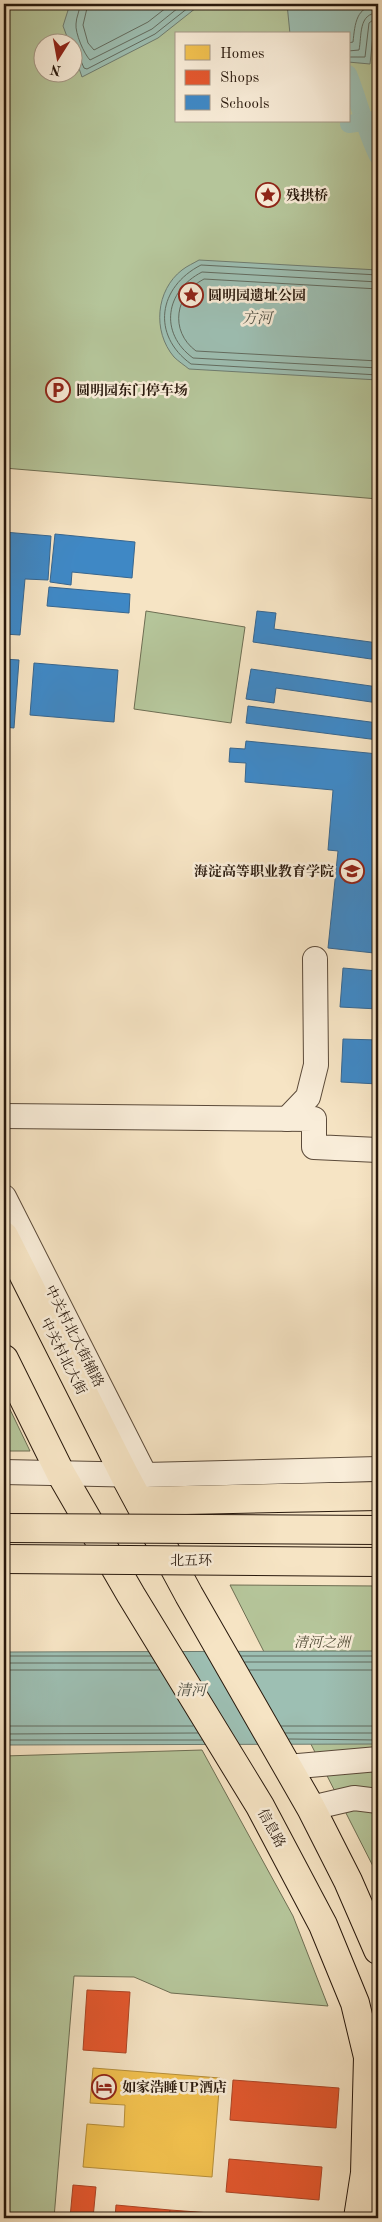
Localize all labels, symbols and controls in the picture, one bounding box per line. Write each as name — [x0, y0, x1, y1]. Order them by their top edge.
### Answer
north arrow — [32, 32, 82, 82]
legend — [175, 32, 350, 122]
text: Homes — [220, 47, 265, 62]
text: N — [49, 62, 62, 78]
text: Shops — [220, 71, 259, 86]
text: Schools — [220, 97, 269, 112]
place icon: 残拱桥 — [255, 182, 281, 208]
place label: 残拱桥 — [286, 188, 328, 203]
place icon: 圆明园遗址公园 — [178, 282, 204, 308]
place label: 圆明园遗址公园 — [208, 288, 306, 303]
water label: 方河 — [242, 310, 275, 327]
parking icon: 圆明园东门停车场 — [45, 377, 71, 403]
place label: 圆明园东门停车场 — [76, 382, 188, 398]
school or university icon: 海淀高等职业教育学院 — [339, 858, 365, 884]
place label: 海淀高等职业教育学院 — [194, 863, 334, 879]
street label: 中关村北大街辅路 — [42, 1282, 108, 1390]
street label: 中关村北大街 — [37, 1315, 91, 1397]
street label: 北五环 — [170, 1553, 212, 1568]
park label: 清河之洲 — [294, 1635, 353, 1650]
water label: 清河 — [176, 1682, 209, 1699]
street label: 信息路 — [255, 1806, 288, 1850]
hotel icon: 如家浩睡UP酒店 — [91, 2074, 117, 2100]
place label: 如家浩睡UP酒店 — [122, 2079, 227, 2095]

